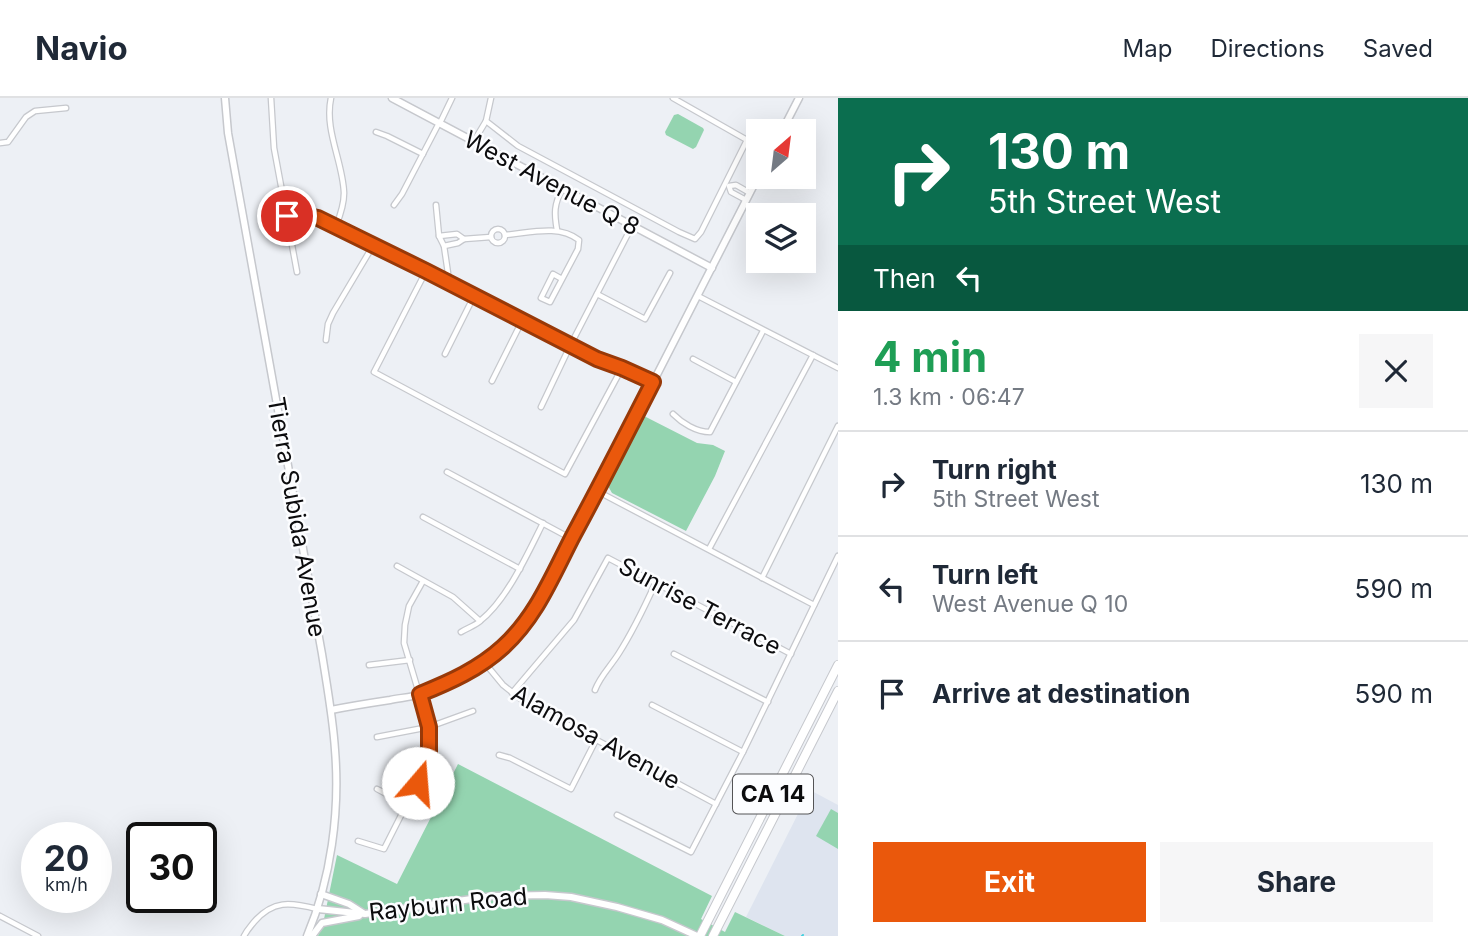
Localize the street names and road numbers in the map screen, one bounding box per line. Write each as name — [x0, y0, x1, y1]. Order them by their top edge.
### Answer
street label: West Avenue Q 8 — [459, 124, 645, 242]
street label: Tierra Subida Avenue — [262, 395, 332, 639]
street label: Sunrise Terrace — [614, 551, 786, 661]
street label: Alamosa Avenue — [507, 679, 685, 795]
road number: CA 14 — [733, 774, 813, 814]
street label: Rayburn Road — [367, 881, 529, 927]

